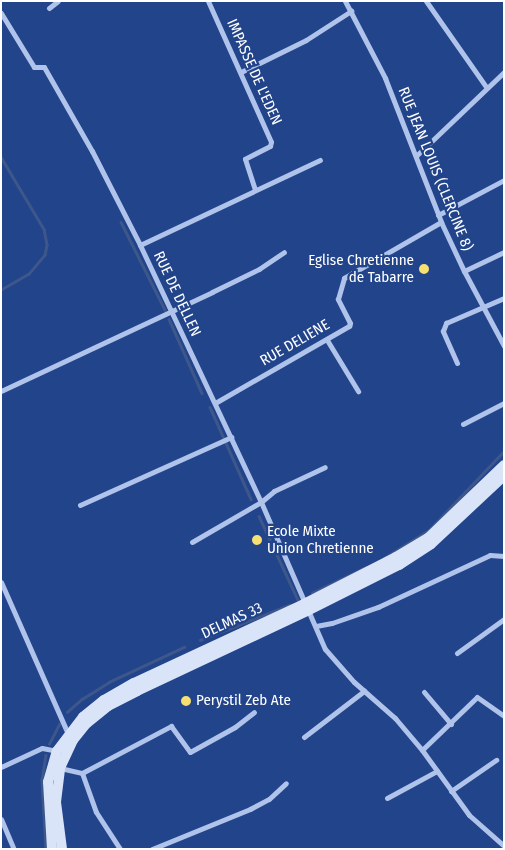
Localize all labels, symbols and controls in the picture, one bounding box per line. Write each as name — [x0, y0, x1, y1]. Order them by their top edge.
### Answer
street label: IMPASSE DE L'EDEN — [223, 16, 285, 128]
street label: RUE JEAN LOUIS (CLERCINE 8) — [394, 84, 476, 254]
street label: RUE DE DELLEN — [149, 249, 205, 339]
place label: Eglise Chretienne de Tabarre — [308, 251, 414, 286]
marker: Eglise Chretienne de Tabarre — [418, 263, 430, 275]
street label: RUE DELIENE — [257, 316, 333, 370]
place label: Ecole Mixte Union Chretienne — [267, 522, 374, 557]
marker: Ecole Mixte Union Chretienne — [251, 534, 263, 546]
street label: DELMAS 33 — [199, 599, 265, 643]
place label: Perystil Zeb Ate — [196, 692, 291, 710]
marker: Perystil Zeb Ate — [180, 695, 192, 707]

